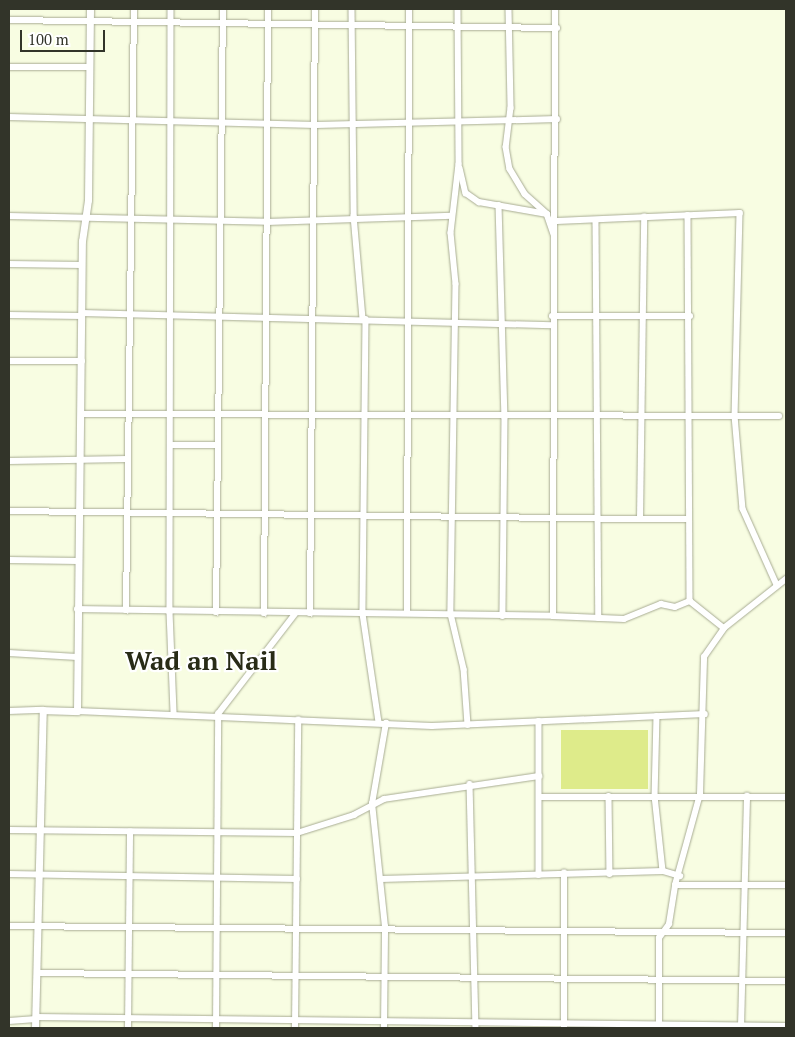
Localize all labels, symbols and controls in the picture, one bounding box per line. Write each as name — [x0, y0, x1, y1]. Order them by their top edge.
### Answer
scale bar — [22, 20, 108, 52]
text: 100 m — [28, 29, 69, 49]
district label: Wad an Nail — [125, 645, 277, 677]

